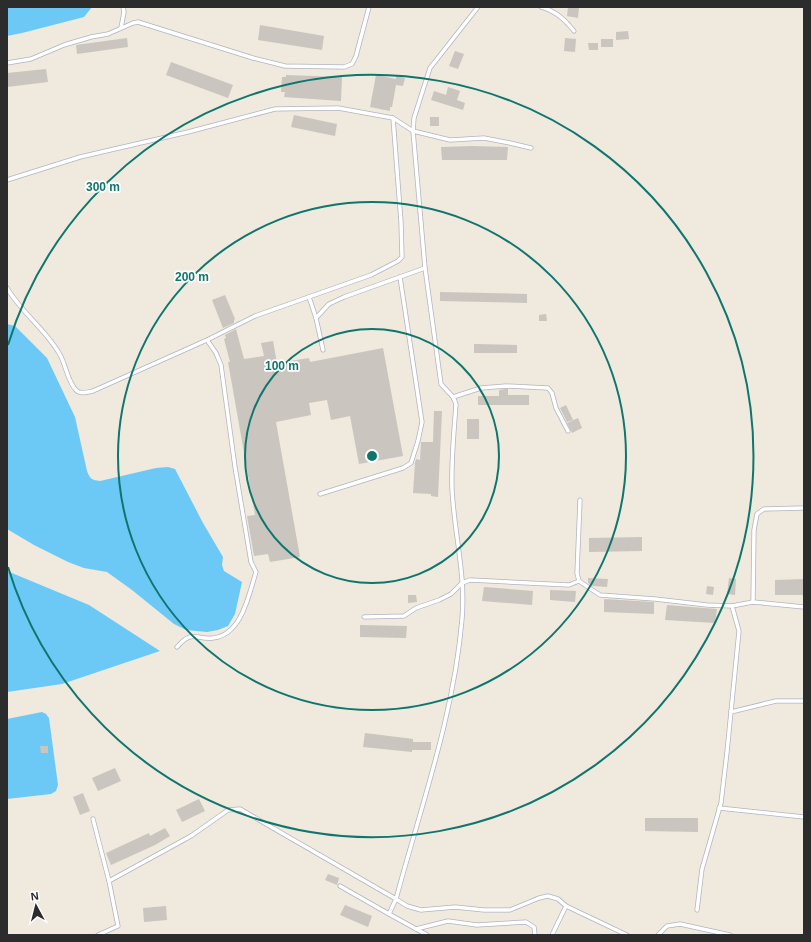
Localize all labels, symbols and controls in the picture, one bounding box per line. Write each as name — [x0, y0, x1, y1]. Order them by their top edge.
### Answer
text: 300 m — [86, 180, 120, 194]
text: 200 m — [175, 270, 209, 284]
text: 100 m — [265, 359, 299, 373]
centre of rings — [365, 449, 379, 463]
north arrow — [16, 886, 56, 926]
text: N — [30, 890, 40, 903]

